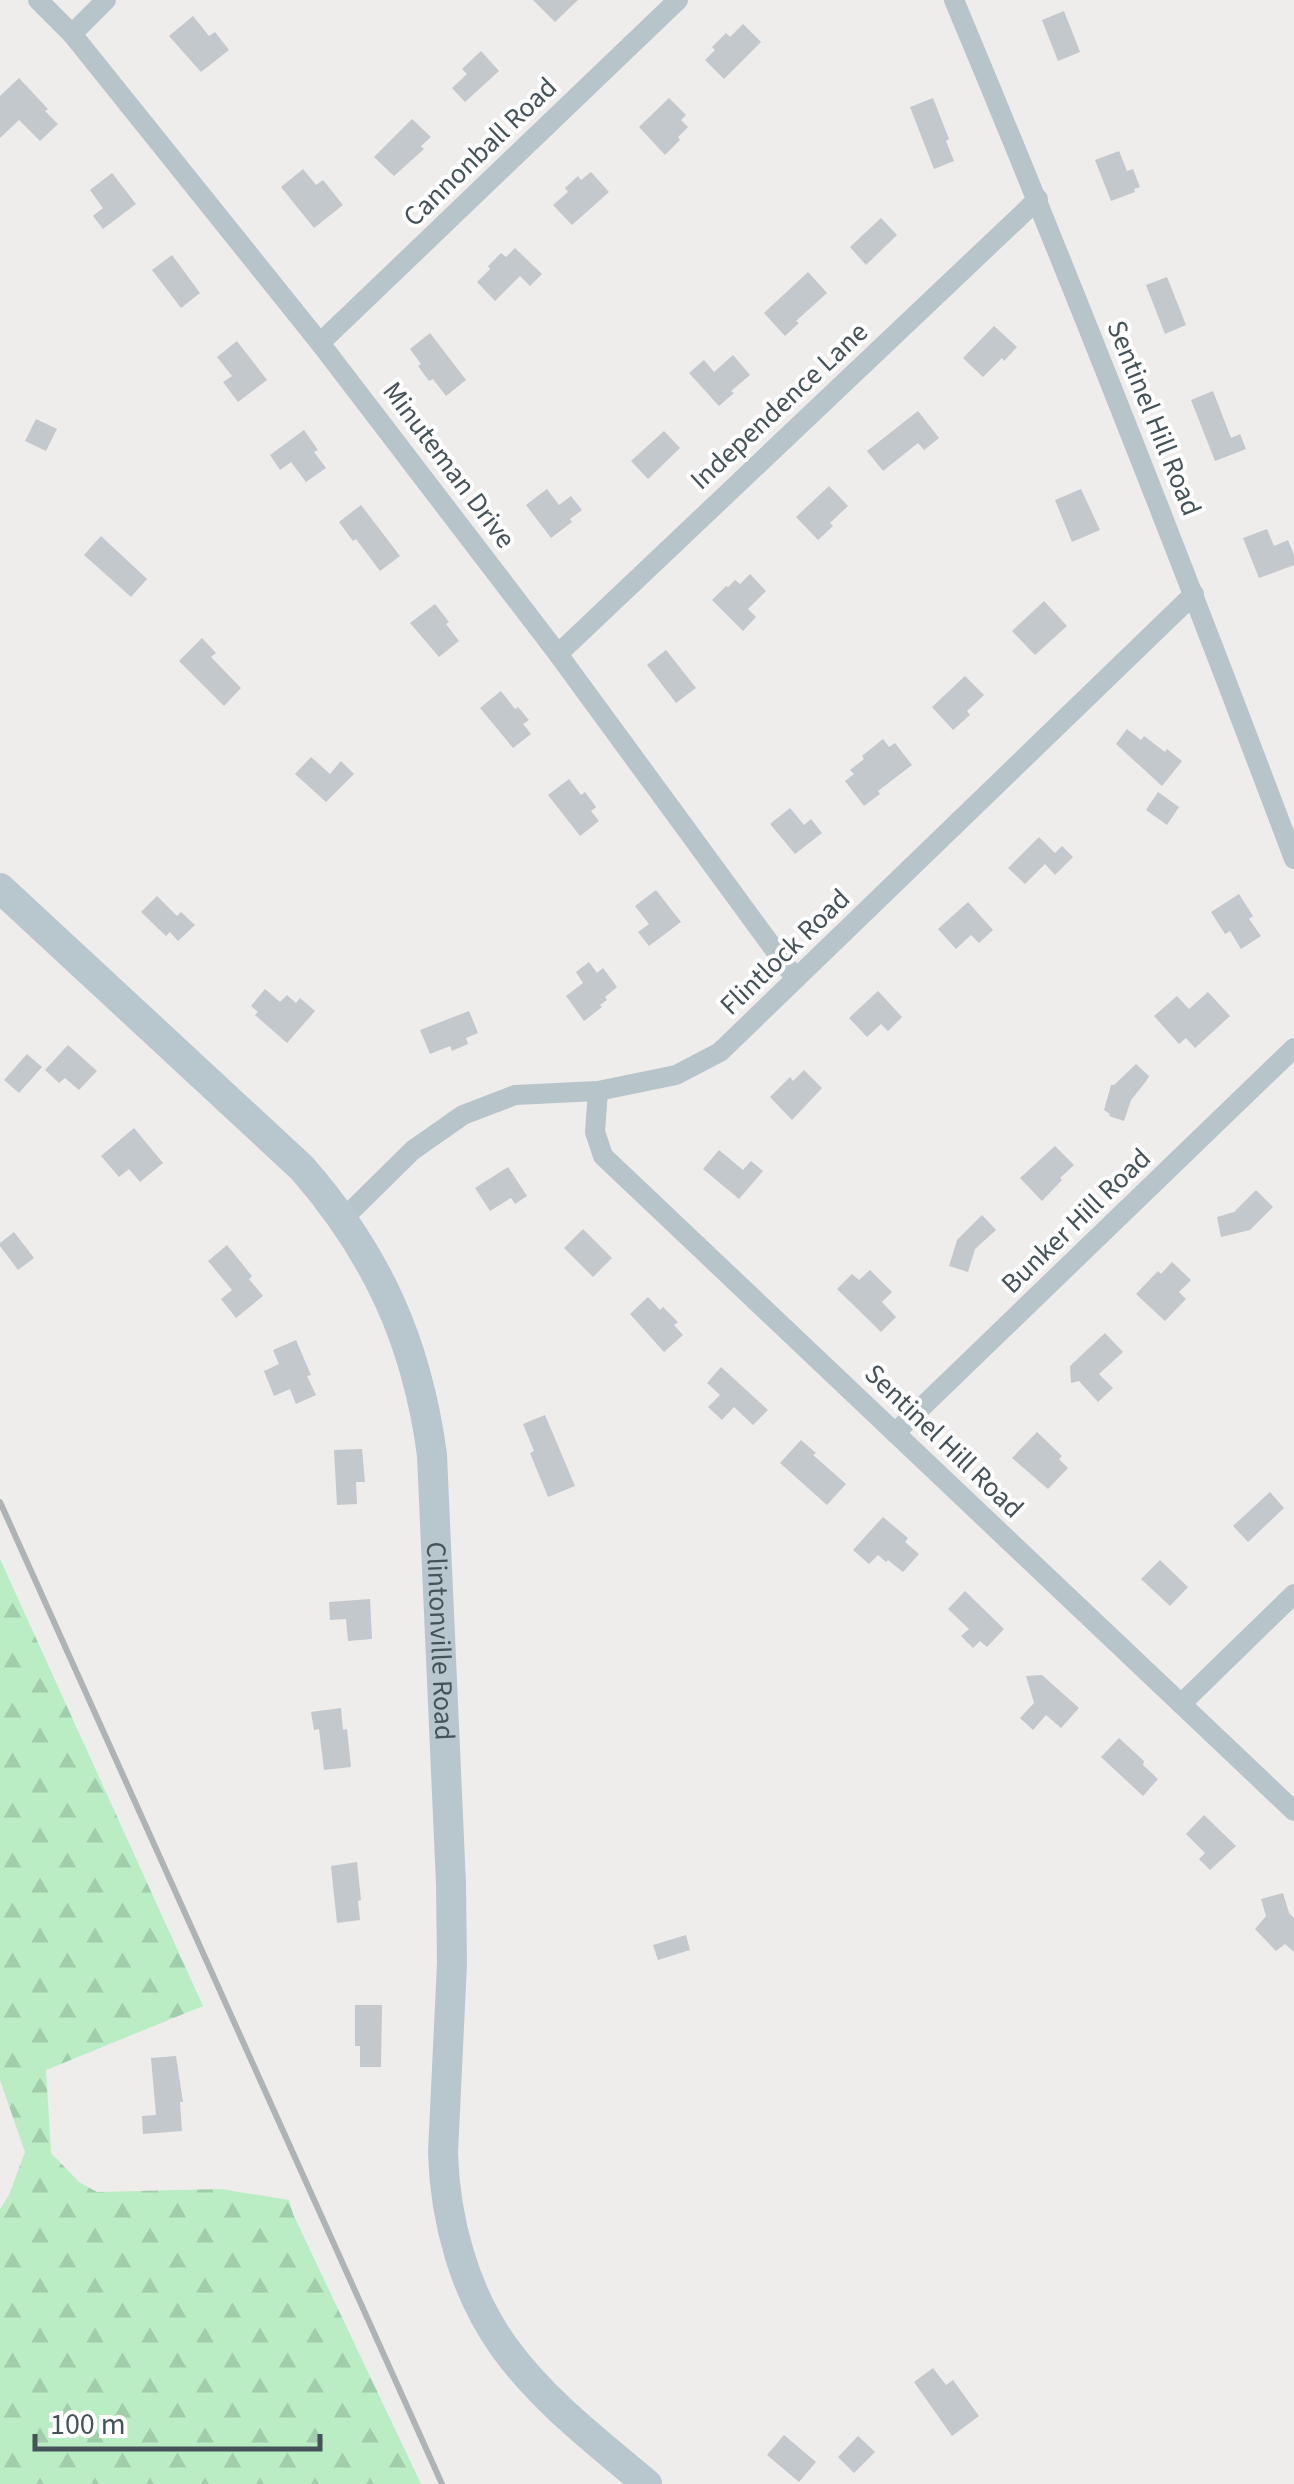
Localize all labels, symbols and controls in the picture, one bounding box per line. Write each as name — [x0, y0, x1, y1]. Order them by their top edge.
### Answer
street label: Cannonball Road — [394, 68, 566, 236]
street label: Independence Lane — [681, 313, 877, 499]
street label: Sentinel Hill Road — [1097, 314, 1211, 522]
street label: Minuteman Drive — [373, 373, 525, 557]
street label: Flintlock Road — [711, 880, 859, 1024]
street label: Bunker Hill Road — [992, 1139, 1160, 1303]
street label: Sentinel Hill Road — [855, 1355, 1033, 1527]
street label: Clintonville Road — [416, 1541, 465, 1741]
scale bar — [35, 2389, 320, 2451]
text: 100 m — [50, 2403, 126, 2446]

